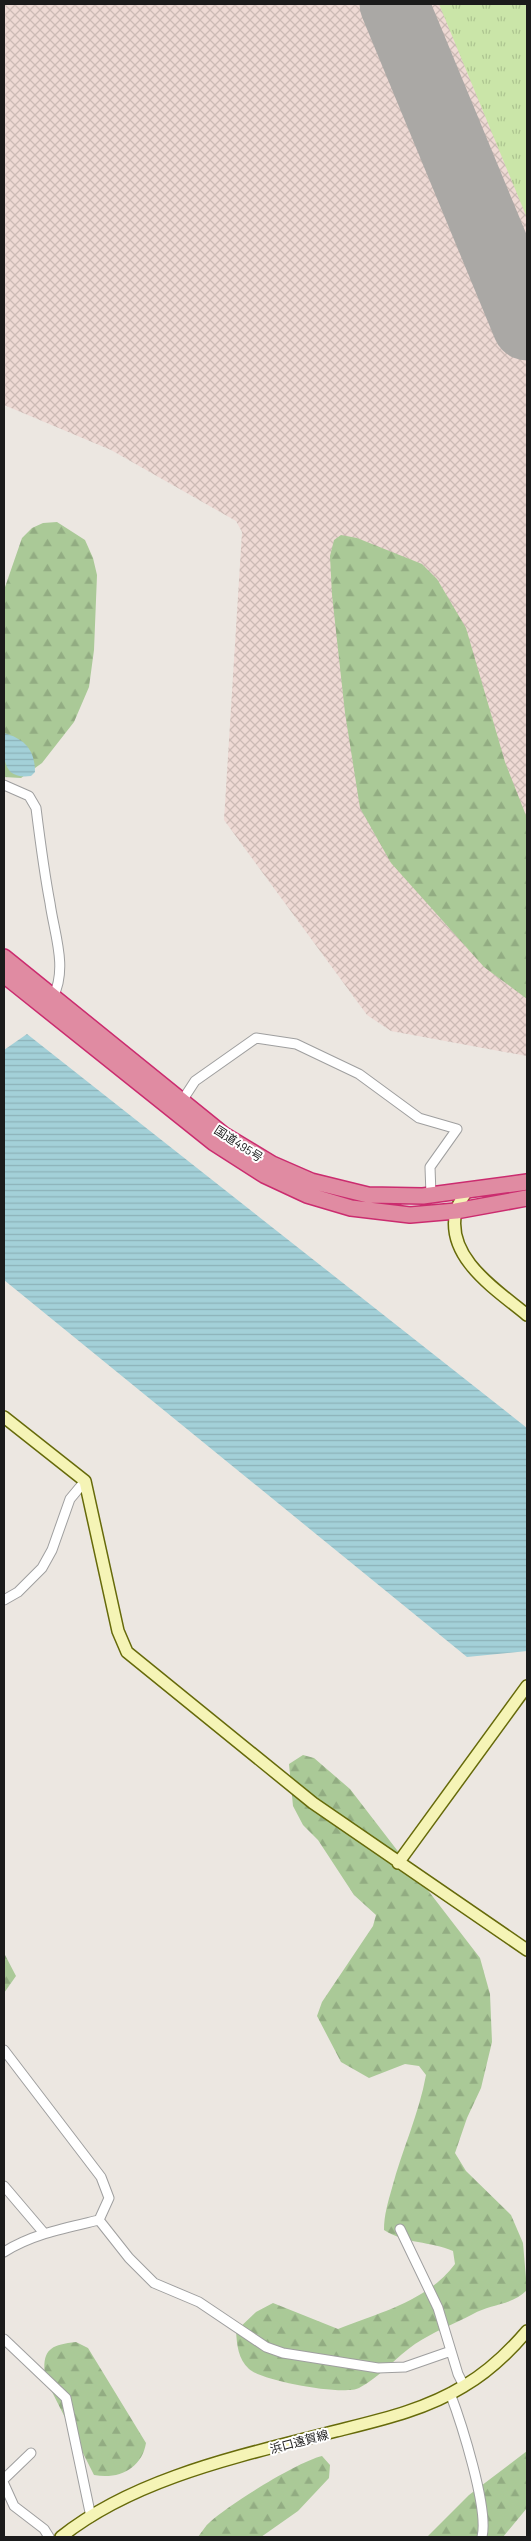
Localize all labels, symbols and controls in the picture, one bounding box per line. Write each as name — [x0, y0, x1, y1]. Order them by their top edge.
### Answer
street label: 国道495号 — [212, 1122, 266, 1164]
street label: 浜口遠賀線 — [268, 2426, 330, 2456]

